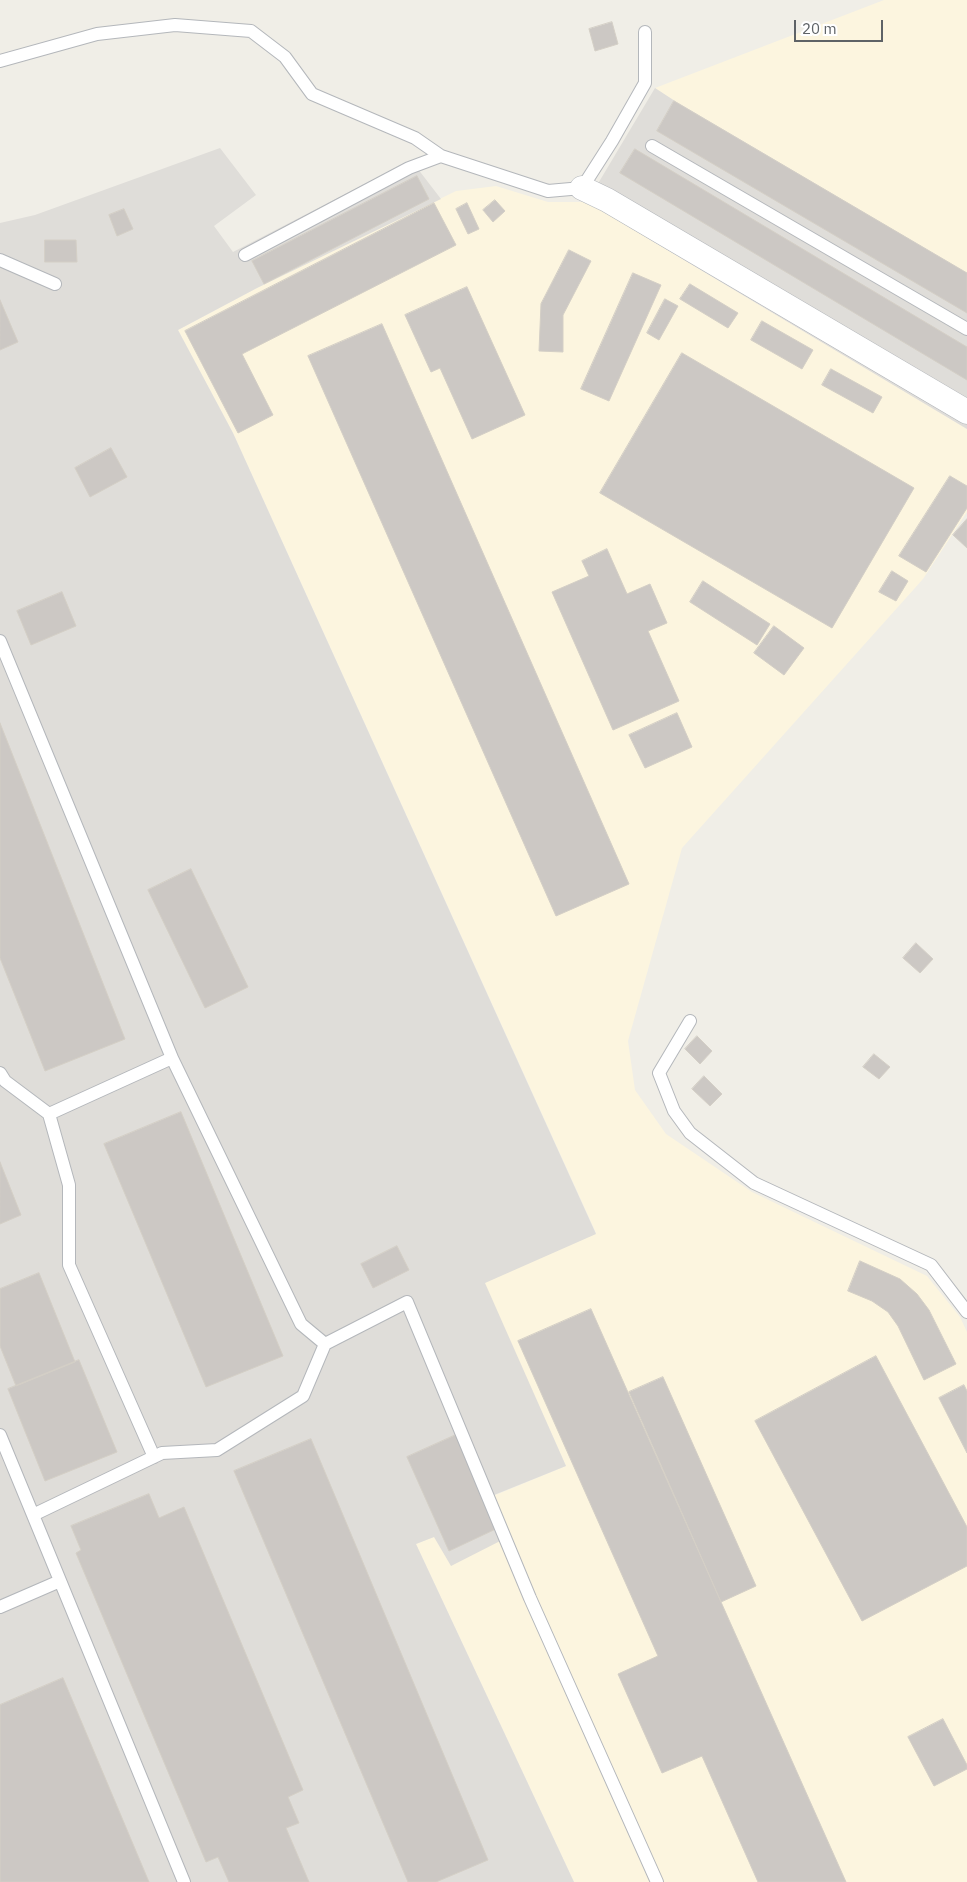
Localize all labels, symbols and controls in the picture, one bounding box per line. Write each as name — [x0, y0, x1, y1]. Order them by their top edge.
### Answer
scale bar — [797, 10, 886, 42]
text: 20 m — [802, 19, 837, 38]

